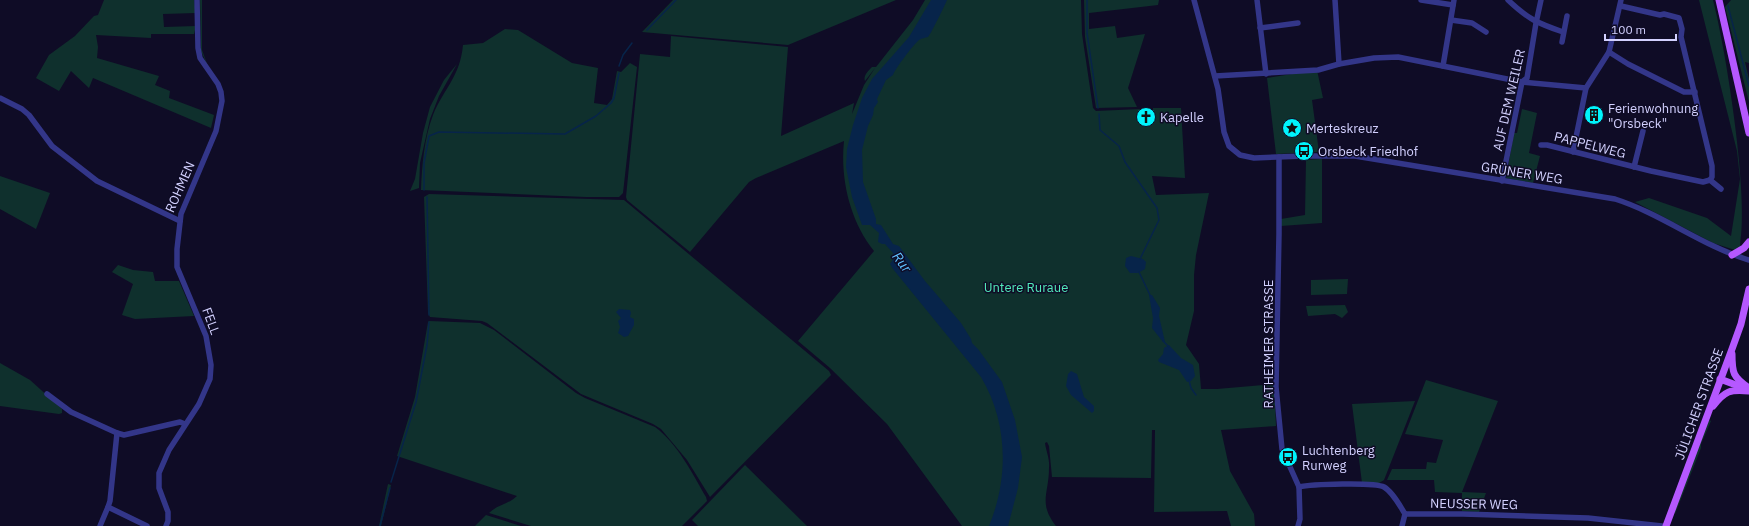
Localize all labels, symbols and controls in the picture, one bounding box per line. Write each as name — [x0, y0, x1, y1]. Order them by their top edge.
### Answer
scale bar — [1605, 16, 1676, 42]
text: 100 m — [1611, 22, 1646, 37]
street label: AUF DEM WEILER — [1489, 47, 1529, 153]
place label: Ferienwohnung "Orsbeck" — [1608, 100, 1698, 132]
building icon: Ferienwohnung "Orsbeck" — [1583, 104, 1605, 126]
church icon: Kapelle — [1135, 106, 1157, 128]
place label: Kapelle — [1160, 109, 1204, 126]
place icon: Merteskreuz — [1281, 117, 1303, 139]
place label: Merteskreuz — [1306, 120, 1379, 137]
street label: PAPPELWEG — [1552, 128, 1628, 162]
bus stop icon: Orsbeck Friedhof — [1293, 140, 1315, 162]
place label: Orsbeck Friedhof — [1318, 143, 1418, 160]
street label: GRÜNER WEG — [1480, 158, 1564, 188]
street label: ROHMEN — [161, 159, 199, 215]
water label: Rur — [888, 248, 916, 277]
park label: Untere Ruraue — [984, 279, 1068, 296]
street label: RATHEIMER STRASSE — [1260, 280, 1277, 408]
street label: FELL — [198, 305, 224, 337]
street label: JÜLICHER STRASSE — [1671, 346, 1727, 462]
place label: Luchtenberg Rurweg — [1302, 442, 1375, 474]
bus stop icon: Luchtenberg Rurweg — [1277, 446, 1299, 468]
street label: NEUSSER WEG — [1430, 495, 1518, 513]

